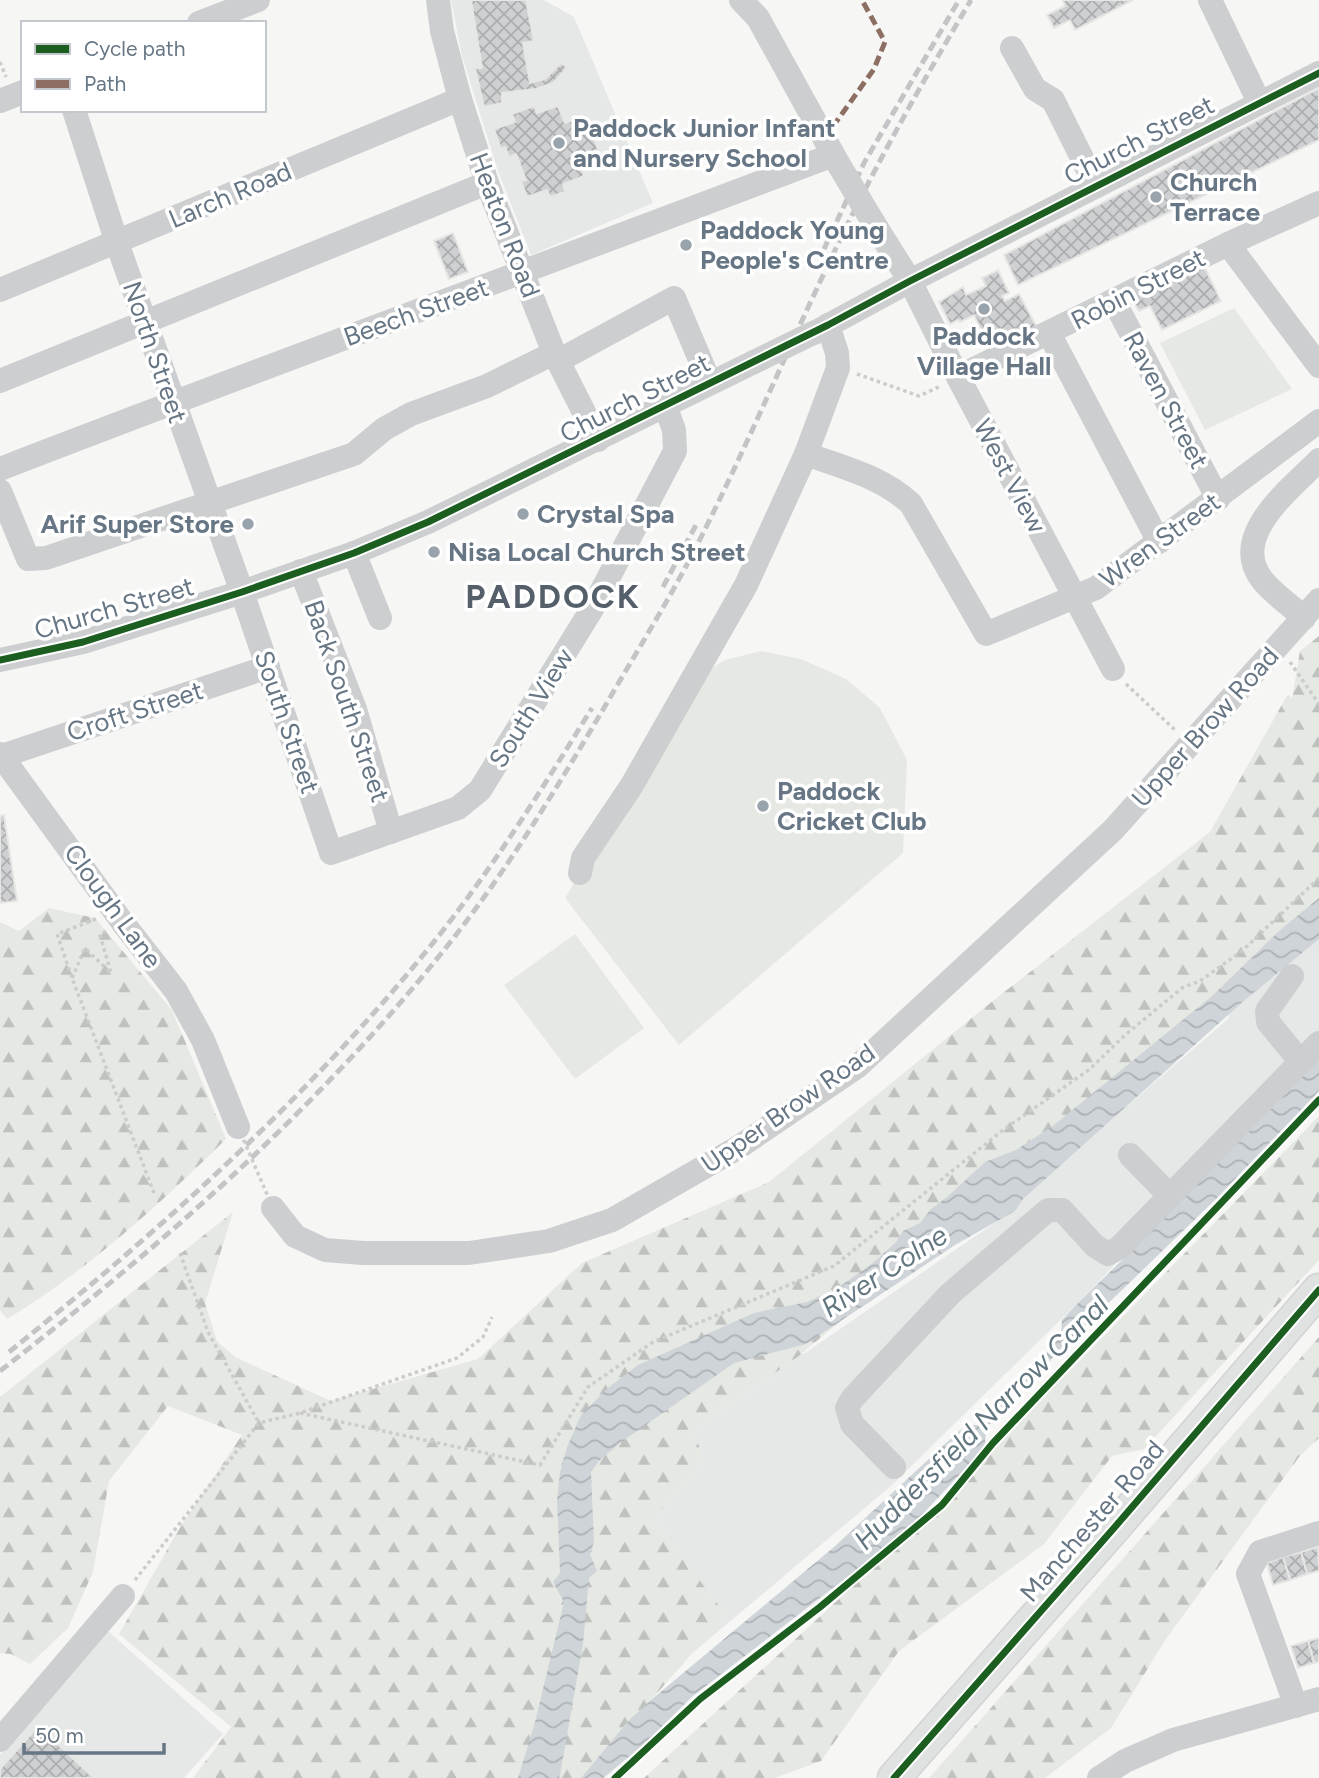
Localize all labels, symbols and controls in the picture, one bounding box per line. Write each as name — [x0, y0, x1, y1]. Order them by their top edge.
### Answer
legend — [21, 21, 266, 112]
text: Cycle path — [84, 36, 185, 61]
text: Path — [84, 71, 126, 96]
street label: Church Street — [1059, 88, 1220, 192]
place label: Paddock Junior Infant and Nursery School — [573, 112, 836, 174]
marker: Paddock Junior Infant and Nursery School — [551, 135, 567, 151]
street label: Heaton Road — [463, 148, 547, 302]
street label: Larch Road — [164, 155, 296, 235]
place label: Church Terrace — [1170, 166, 1260, 228]
marker: Church Terrace — [1148, 189, 1164, 205]
place label: Paddock Young People's Centre — [700, 214, 889, 276]
marker: Paddock Young People's Centre — [678, 237, 694, 253]
street label: Robin Street — [1066, 241, 1211, 336]
street label: Beech Street — [339, 271, 493, 353]
street label: North Street — [116, 277, 194, 427]
marker: Paddock Village Hall — [976, 301, 992, 317]
place label: Paddock Village Hall — [917, 320, 1051, 382]
street label: Raven Street — [1117, 326, 1216, 474]
street label: Church Street — [555, 346, 716, 450]
street label: West View — [967, 413, 1054, 539]
street label: Wren Street — [1093, 485, 1227, 595]
place label: Crystal Spa — [537, 498, 675, 530]
marker: Crystal Spa — [515, 506, 531, 522]
place label: Arif Super Store — [40, 508, 234, 540]
marker: Arif Super Store — [240, 516, 256, 532]
place label: Nisa Local Church Street — [448, 536, 746, 568]
marker: Nisa Local Church Street — [426, 544, 442, 560]
street label: Church Street — [31, 570, 198, 646]
district label: PADDOCK — [465, 577, 641, 616]
street label: Back South Street — [297, 596, 397, 806]
street label: Upper Brow Road — [1125, 640, 1285, 814]
street label: South View — [482, 642, 581, 774]
street label: South Street — [248, 646, 326, 798]
street label: Croft Street — [63, 674, 207, 748]
place label: Paddock Cricket Club — [777, 775, 927, 837]
marker: Paddock Cricket Club — [755, 798, 771, 814]
street label: Clough Lane — [57, 838, 169, 974]
street label: Upper Brow Road — [695, 1036, 881, 1180]
water label: River Colne — [814, 1218, 954, 1324]
water label: Huddersfield Narrow Canal — [847, 1287, 1116, 1556]
street label: Manchester Road — [1013, 1434, 1171, 1608]
scale bar — [24, 1712, 164, 1756]
text: 50 m — [35, 1723, 84, 1748]

